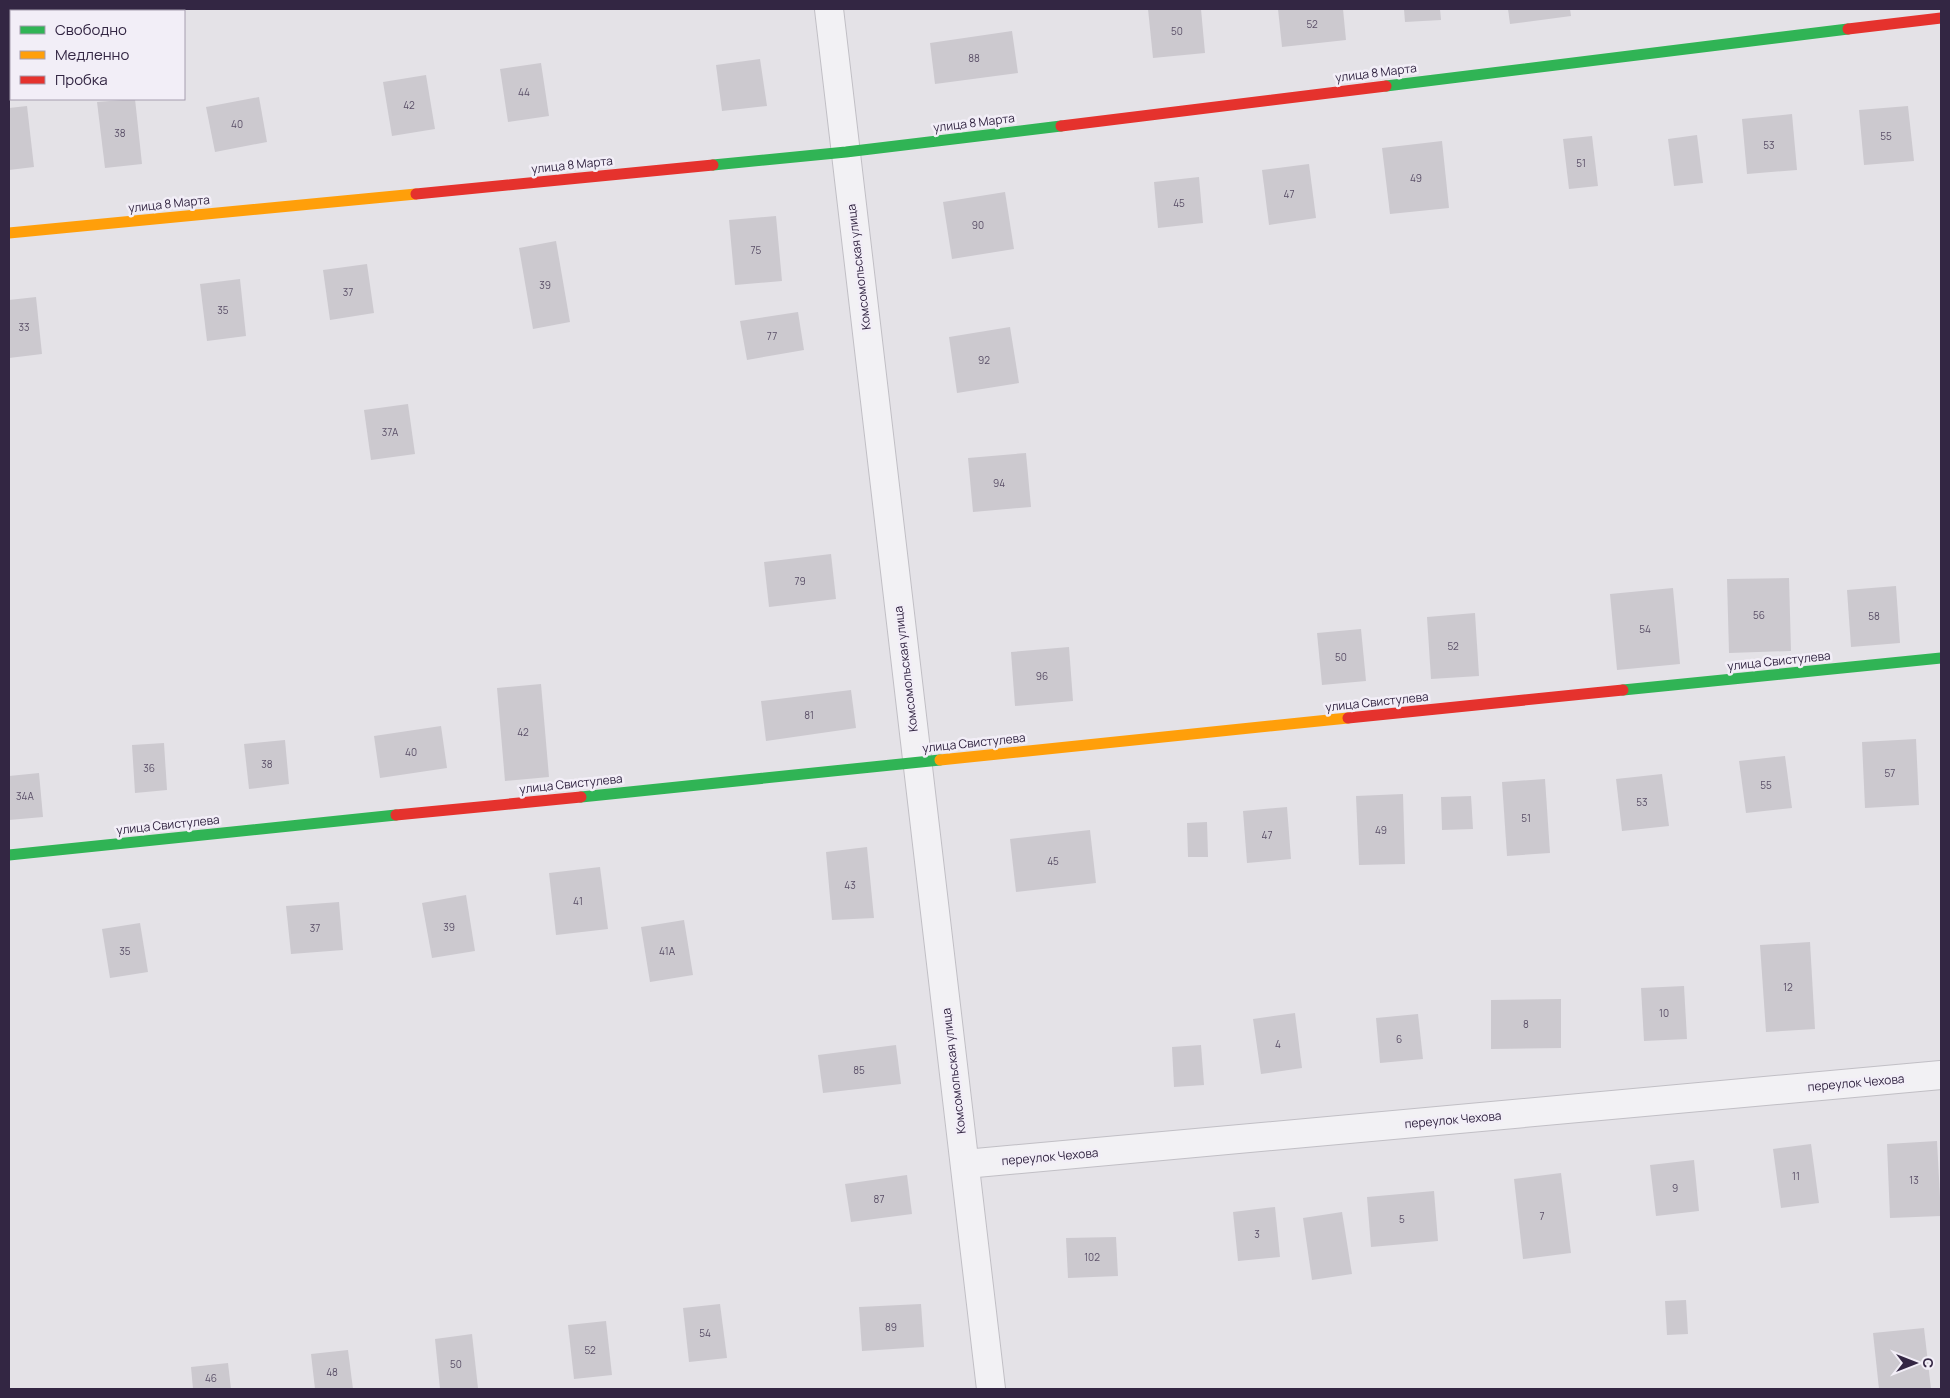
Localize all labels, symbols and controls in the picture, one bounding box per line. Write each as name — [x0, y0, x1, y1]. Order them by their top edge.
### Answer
legend — [10, 10, 185, 100]
house number: 52 — [1306, 17, 1318, 31]
text: Свободно — [55, 19, 127, 40]
house number: 50 — [1171, 24, 1183, 38]
text: Медленно — [55, 44, 129, 65]
house number: 88 — [968, 51, 980, 65]
street label: улица 8 Марта — [1334, 59, 1418, 86]
text: Пробка — [55, 69, 108, 90]
house number: 44 — [518, 85, 530, 99]
house number: 42 — [403, 98, 415, 112]
street label: улица 8 Марта — [932, 109, 1016, 136]
house number: 40 — [231, 117, 243, 131]
house number: 38 — [114, 126, 126, 140]
house number: 55 — [1880, 129, 1892, 143]
house number: 53 — [1763, 138, 1775, 152]
street label: улица 8 Марта — [530, 152, 614, 177]
house number: 51 — [1576, 156, 1586, 170]
house number: 49 — [1410, 171, 1422, 185]
house number: 47 — [1284, 187, 1294, 201]
street label: улица 8 Марта — [127, 191, 211, 216]
house number: 45 — [1173, 196, 1185, 210]
street label: Комсомольская улица — [842, 203, 875, 331]
house number: 90 — [972, 218, 984, 232]
house number: 75 — [751, 243, 762, 257]
house number: 39 — [539, 278, 551, 292]
house number: 37 — [343, 285, 353, 299]
house number: 35 — [217, 303, 229, 317]
house number: 33 — [18, 320, 30, 334]
house number: 77 — [767, 329, 777, 343]
house number: 92 — [978, 353, 990, 367]
house number: 37А — [382, 425, 399, 439]
house number: 94 — [993, 476, 1005, 490]
house number: 79 — [794, 574, 806, 588]
street label: Комсомольская улица — [889, 605, 922, 733]
house number: 56 — [1753, 608, 1765, 622]
house number: 58 — [1868, 609, 1880, 623]
house number: 54 — [1639, 622, 1651, 636]
house number: 52 — [1447, 639, 1459, 653]
street label: улица Свистулева — [1726, 647, 1831, 674]
house number: 50 — [1335, 650, 1347, 664]
house number: 96 — [1036, 669, 1048, 683]
street label: улица Свистулева — [1324, 688, 1429, 715]
house number: 81 — [804, 708, 814, 722]
house number: 42 — [517, 725, 529, 739]
street label: улица Свистулева — [921, 729, 1026, 756]
house number: 40 — [405, 745, 417, 759]
house number: 38 — [261, 757, 273, 771]
house number: 36 — [143, 761, 155, 775]
house number: 57 — [1885, 766, 1895, 780]
street label: улица Свистулева — [518, 770, 623, 797]
house number: 55 — [1760, 778, 1772, 792]
house number: 34А — [16, 789, 35, 803]
house number: 53 — [1636, 795, 1648, 809]
street label: улица Свистулева — [115, 811, 220, 838]
house number: 51 — [1521, 811, 1531, 825]
house number: 49 — [1375, 823, 1387, 837]
house number: 47 — [1262, 828, 1272, 842]
house number: 45 — [1047, 854, 1059, 868]
house number: 43 — [844, 878, 856, 892]
house number: 41 — [573, 894, 583, 908]
house number: 39 — [443, 920, 455, 934]
house number: 37 — [310, 921, 320, 935]
house number: 35 — [119, 944, 131, 958]
house number: 41А — [659, 944, 676, 958]
house number: 12 — [1783, 980, 1793, 994]
house number: 10 — [1659, 1006, 1669, 1020]
street label: Комсомольская улица — [937, 1007, 970, 1135]
house number: 8 — [1523, 1017, 1529, 1031]
house number: 6 — [1396, 1032, 1402, 1046]
house number: 4 — [1275, 1037, 1281, 1051]
house number: 85 — [853, 1063, 865, 1077]
street label: переулок Чехова — [1807, 1070, 1905, 1095]
street label: переулок Чехова — [1404, 1107, 1502, 1132]
street label: переулок Чехова — [1001, 1144, 1099, 1169]
house number: 11 — [1792, 1169, 1800, 1183]
house number: 13 — [1909, 1173, 1919, 1187]
house number: 9 — [1672, 1181, 1678, 1195]
house number: 87 — [874, 1192, 884, 1206]
house number: 7 — [1539, 1209, 1545, 1223]
house number: 5 — [1399, 1212, 1405, 1226]
house number: 3 — [1254, 1227, 1260, 1241]
house number: 102 — [1084, 1250, 1100, 1264]
house number: 89 — [885, 1320, 897, 1334]
house number: 54 — [699, 1326, 711, 1340]
north arrow — [1890, 1338, 1940, 1388]
house number: 52 — [584, 1343, 596, 1357]
house number: 50 — [450, 1357, 462, 1371]
text: С — [1919, 1358, 1938, 1368]
house number: 48 — [326, 1365, 338, 1379]
house number: 46 — [205, 1371, 217, 1385]

